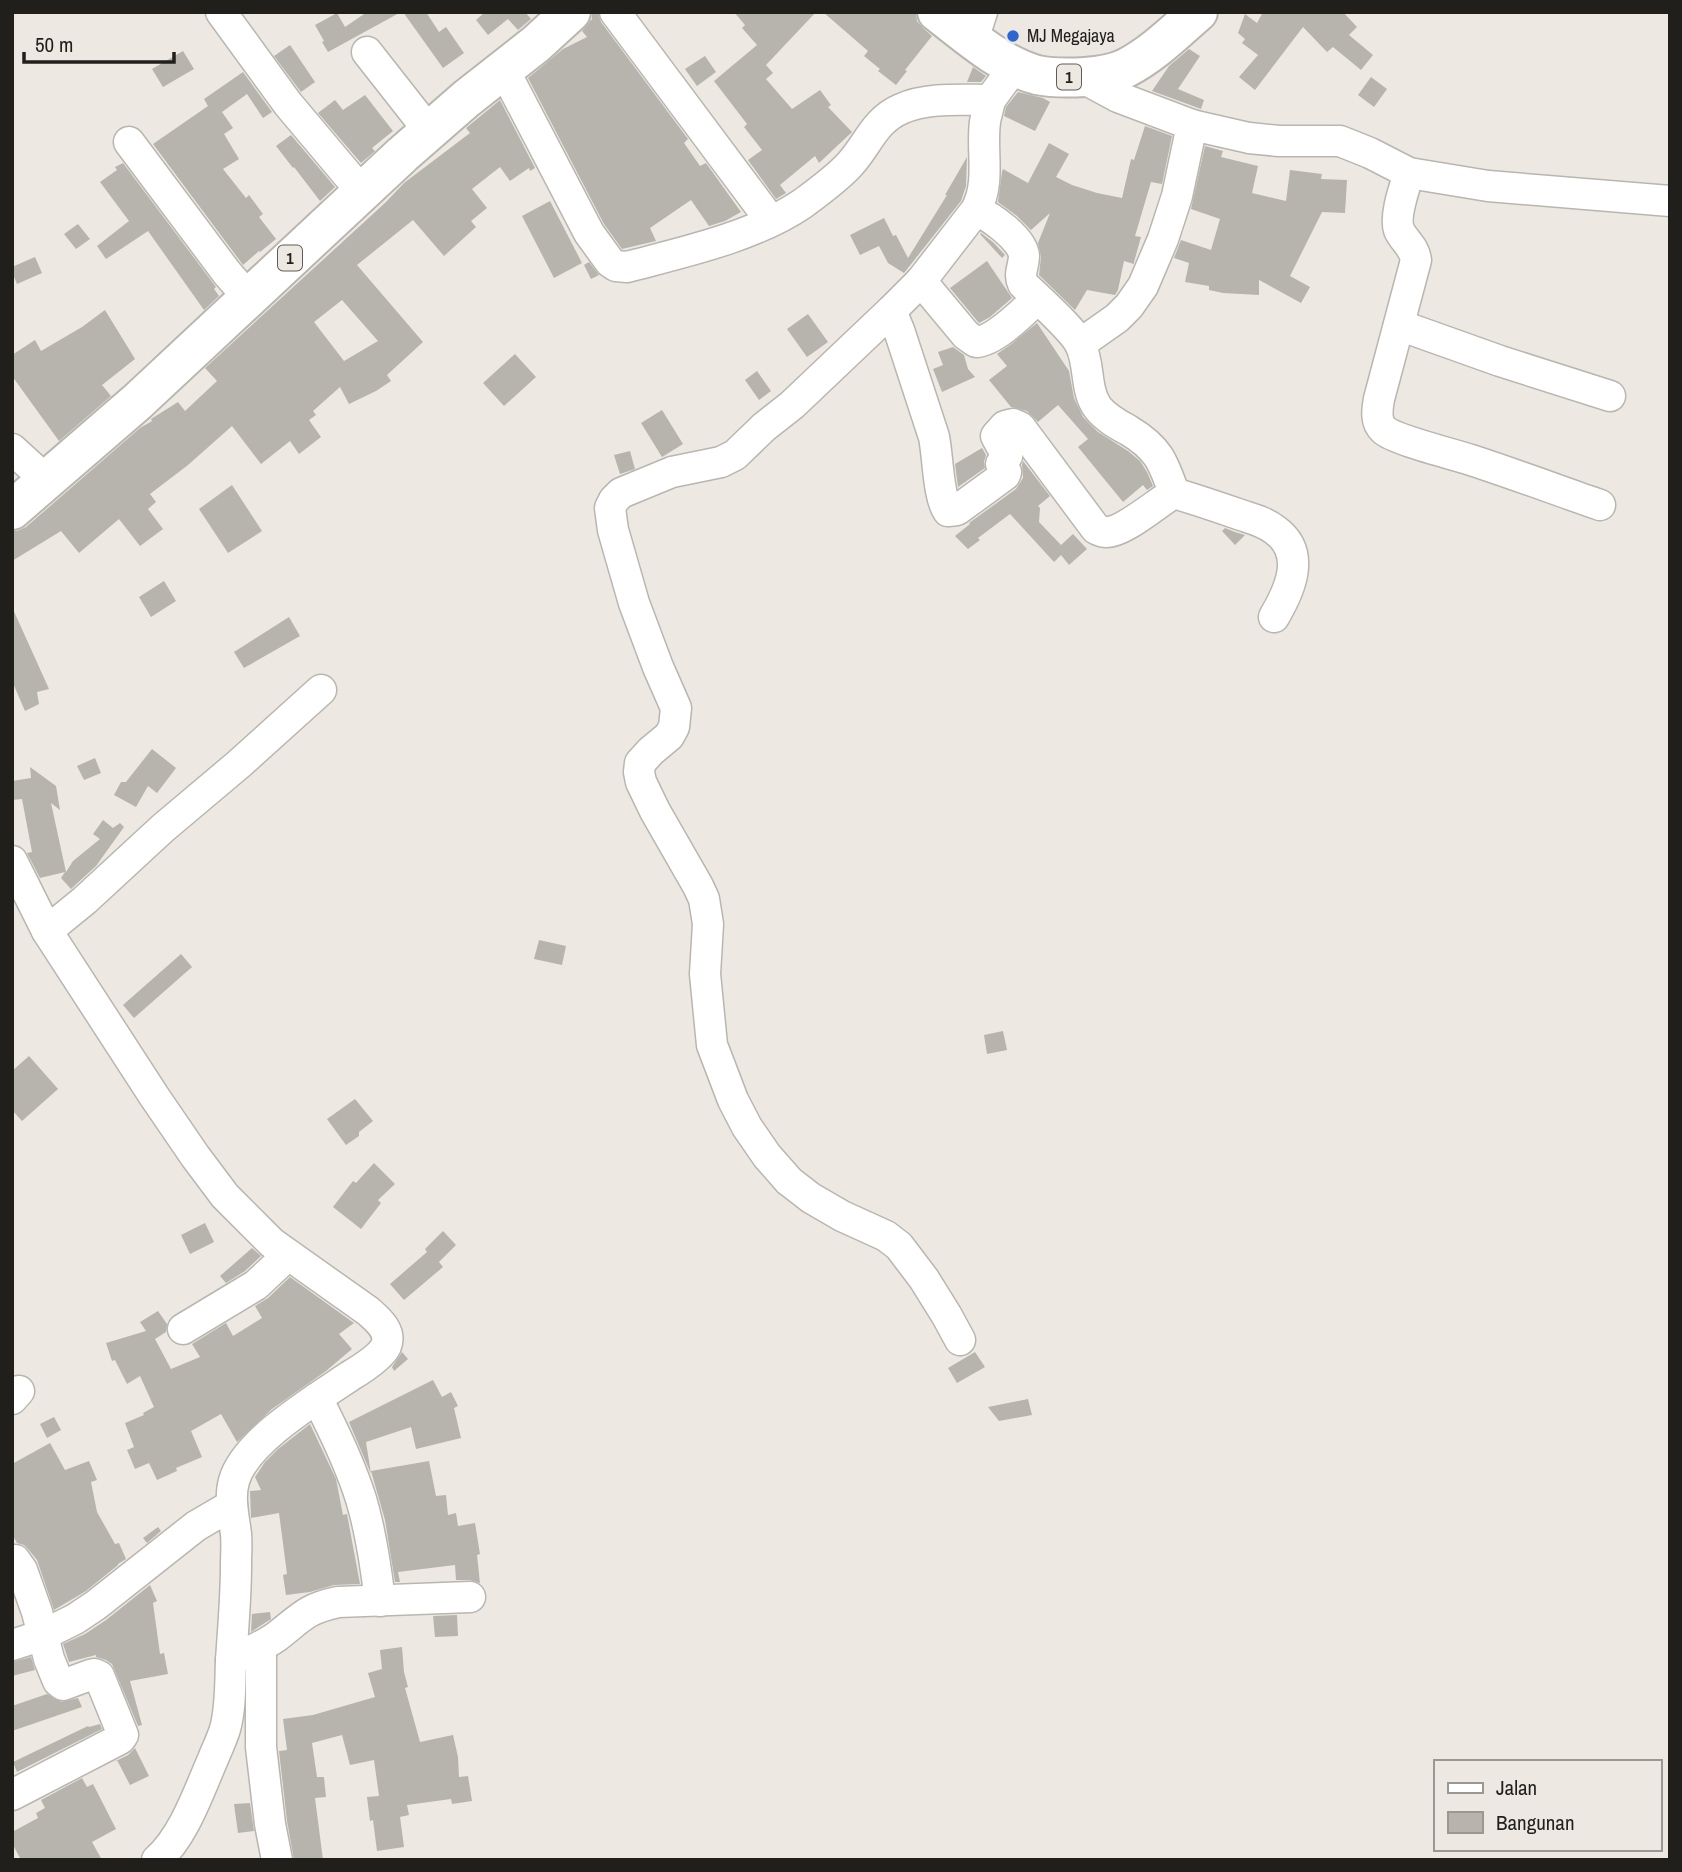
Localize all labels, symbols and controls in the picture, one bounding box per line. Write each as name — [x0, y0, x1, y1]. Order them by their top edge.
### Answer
scale bar — [24, 21, 175, 65]
place label: MJ Megajaya — [1027, 23, 1115, 48]
marker: MJ Megajaya — [1005, 28, 1021, 44]
text: 50 m — [35, 30, 73, 59]
road number: 1 — [1057, 64, 1081, 90]
road number: 1 — [278, 246, 302, 270]
legend — [1434, 1760, 1661, 1851]
text: Jalan — [1496, 1773, 1537, 1802]
text: Bangunan — [1496, 1808, 1575, 1837]

